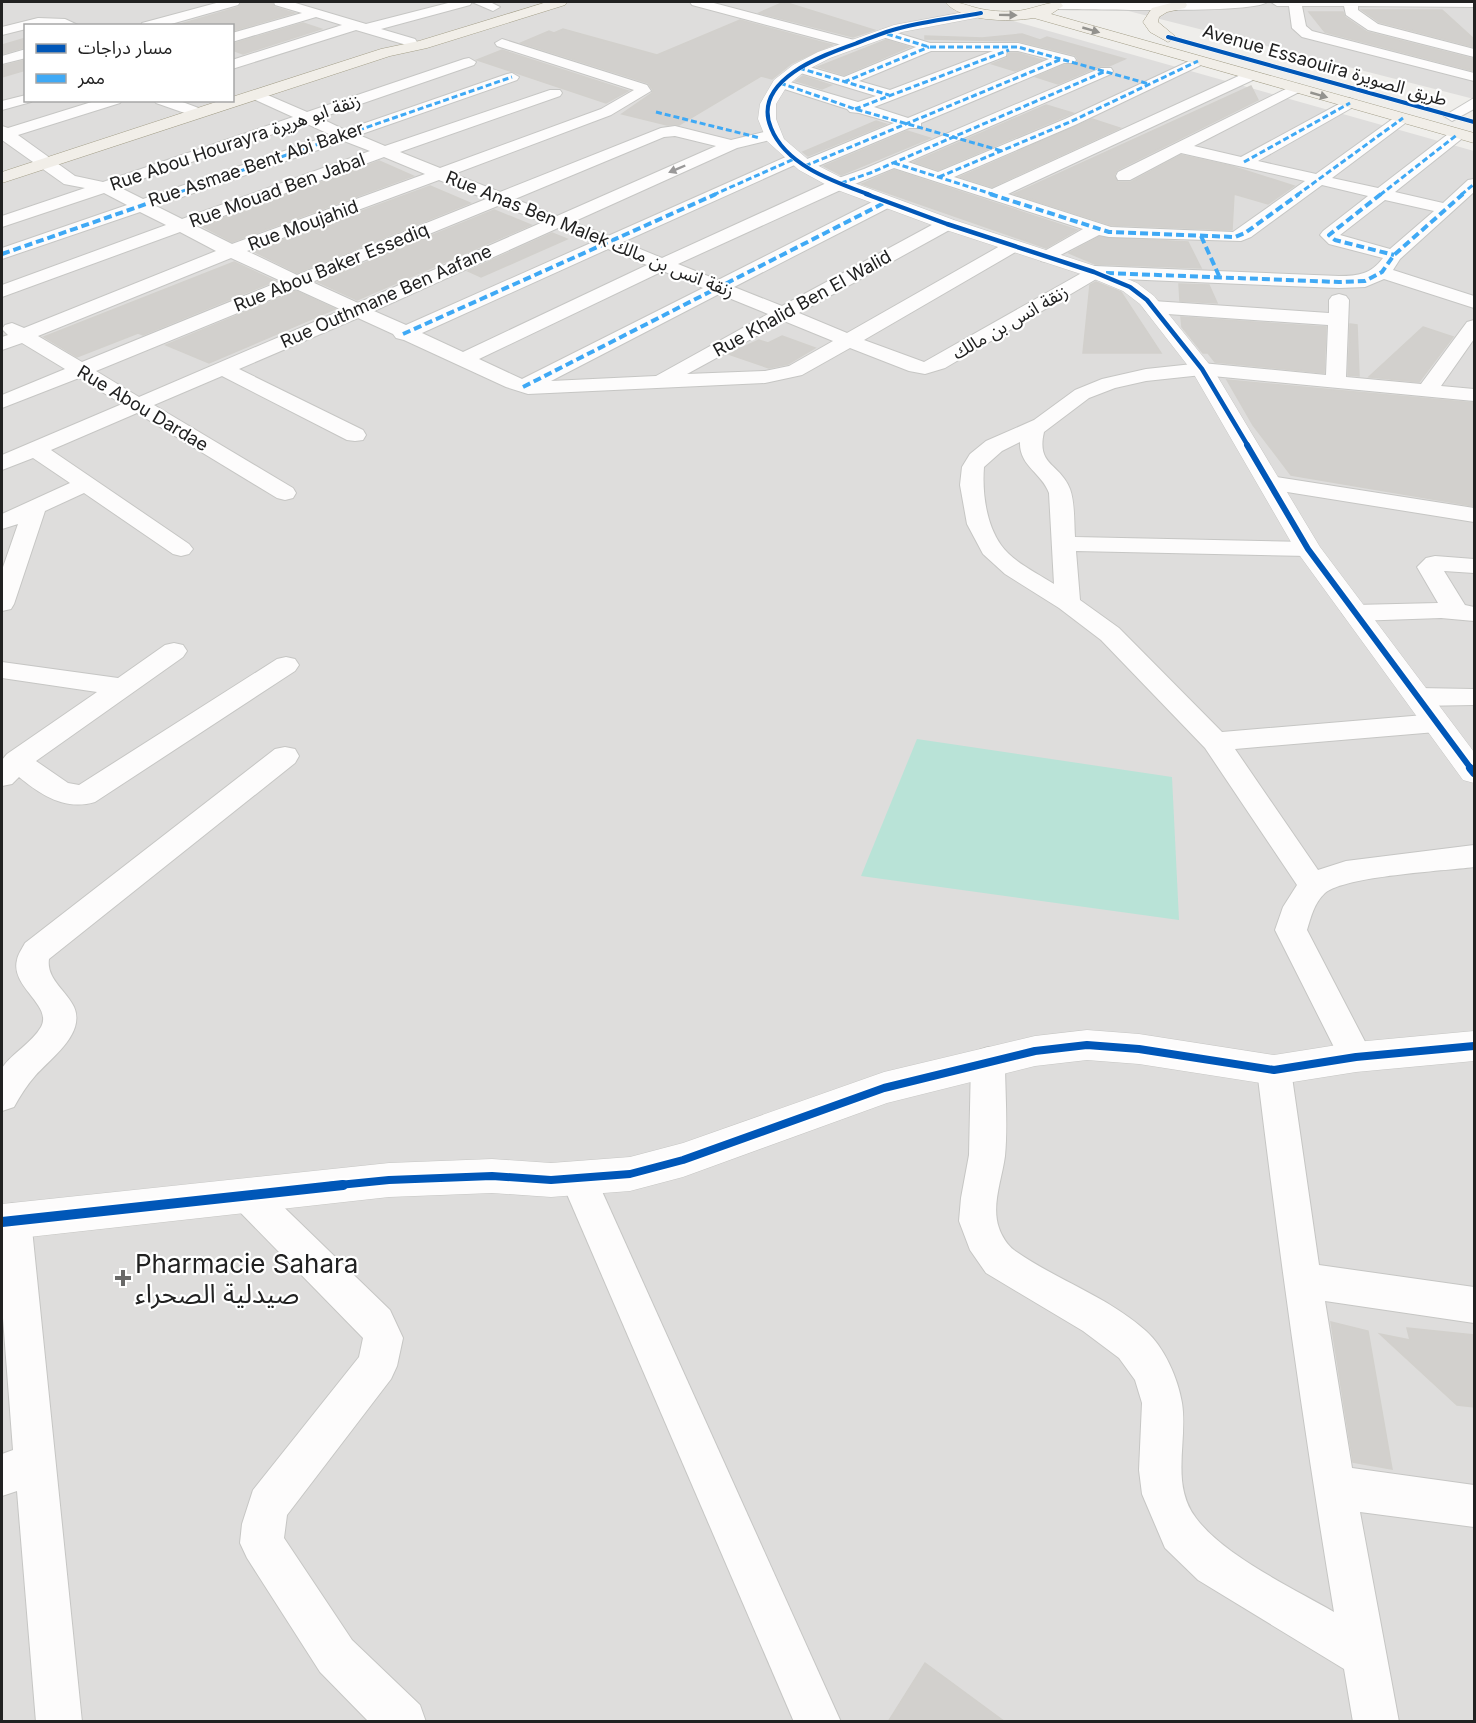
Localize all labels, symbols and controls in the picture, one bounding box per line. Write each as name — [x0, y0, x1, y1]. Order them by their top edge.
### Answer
one-way arrow — [999, 10, 1018, 20]
street label: Avenue Essaouira طريق الصويرة — [1200, 20, 1450, 111]
legend — [24, 24, 234, 102]
one-way arrow — [1082, 26, 1100, 35]
text: مسار دراجات — [78, 37, 172, 59]
text: ممر — [77, 67, 105, 89]
street label: Rue Abou Hourayra زنقة ابو هريرة — [107, 89, 363, 196]
one-way arrow — [1310, 91, 1328, 100]
street label: Rue Asmae Bent Abi Baker — [146, 117, 367, 211]
street label: Rue Mouad Ben Jabal — [186, 148, 368, 232]
one-way arrow — [668, 164, 686, 174]
street label: Rue Anas Ben Malek زنقة انس بن مالك — [442, 166, 737, 303]
street label: Rue Moujahid — [245, 195, 361, 255]
street label: Rue Abou Baker Essediq — [231, 218, 431, 316]
street label: Rue Outhmane Ben Aafane — [277, 240, 495, 352]
street label: Rue Khalid Ben El Walid — [709, 245, 895, 361]
street label: زنقة انس بن مالك — [949, 280, 1072, 364]
street label: Rue Abou Dardae — [74, 361, 212, 455]
place label: Pharmacie Sahara صيدلية الصحراء — [135, 1248, 358, 1309]
marker: Pharmacie Sahara صيدلية الصحراء — [116, 1271, 130, 1285]

